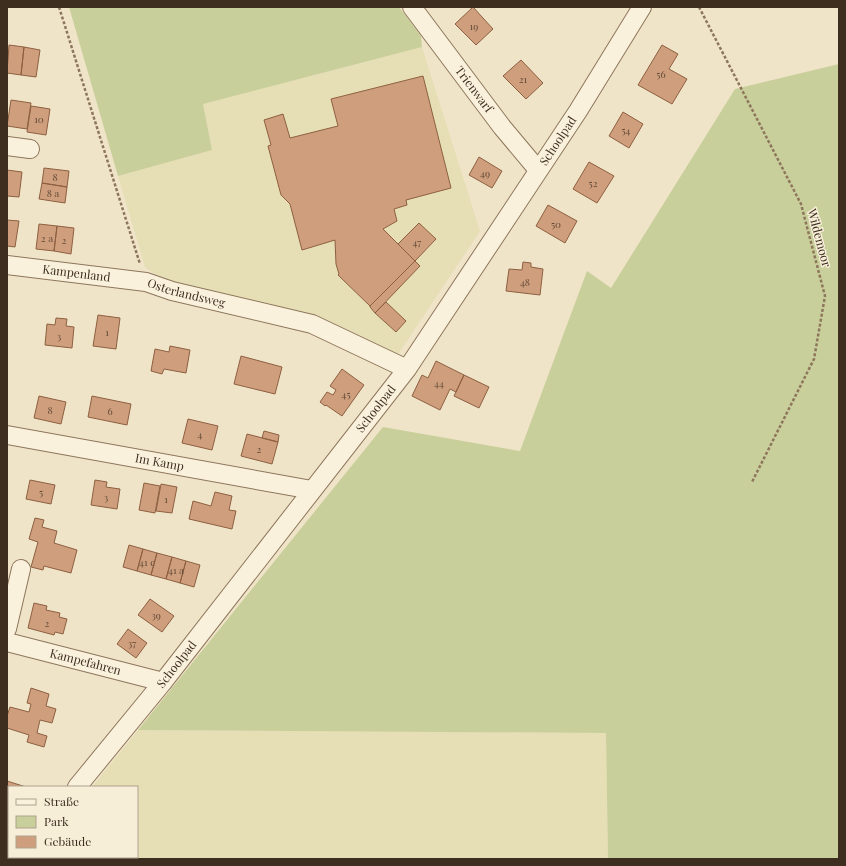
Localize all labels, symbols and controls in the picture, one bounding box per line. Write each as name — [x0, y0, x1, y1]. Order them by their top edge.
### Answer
house number: 19 — [470, 19, 478, 33]
street label: Trienwarf — [452, 62, 498, 116]
house number: 56 — [656, 67, 666, 81]
house number: 21 — [519, 72, 528, 86]
house number: 10 — [34, 112, 44, 126]
street label: Schoolpad — [535, 113, 579, 168]
house number: 54 — [621, 123, 631, 137]
house number: 49 — [480, 166, 490, 180]
house number: 8 — [52, 170, 58, 184]
house number: 52 — [589, 176, 598, 190]
house number: 8 a — [47, 186, 59, 200]
street label: Wildemoor — [804, 206, 836, 269]
house number: 50 — [551, 217, 561, 231]
house number: 2 a — [41, 231, 53, 245]
house number: 2 — [62, 233, 67, 247]
house number: 47 — [413, 235, 421, 249]
street label: Kampenland — [42, 260, 112, 285]
street label: Osterlandsweg — [145, 274, 228, 310]
house number: 48 — [520, 275, 530, 289]
house number: 1 — [105, 325, 109, 339]
house number: 3 — [57, 329, 62, 343]
house number: 44 — [434, 376, 444, 390]
street label: Schoolpad — [352, 381, 399, 435]
house number: 45 — [341, 387, 351, 401]
house number: 8 — [47, 403, 53, 417]
house number: 6 — [107, 404, 113, 418]
house number: 4 — [198, 427, 203, 441]
house number: 2 — [257, 442, 262, 456]
street label: Im Kamp — [134, 449, 185, 474]
house number: 5 — [39, 485, 43, 499]
house number: 3 — [104, 490, 109, 504]
house number: 1 — [164, 492, 168, 506]
house number: 41 c — [139, 555, 155, 569]
house number: 41 a — [168, 563, 184, 577]
house number: 39 — [151, 608, 161, 622]
house number: 2 — [45, 616, 50, 630]
house number: 37 — [128, 636, 136, 650]
street label: Schoolpad — [152, 637, 199, 691]
street label: Kampefahren — [48, 644, 123, 678]
legend — [8, 786, 138, 858]
text: Straße — [44, 793, 79, 809]
text: Park — [44, 813, 69, 829]
text: Gebäude — [44, 833, 91, 849]

